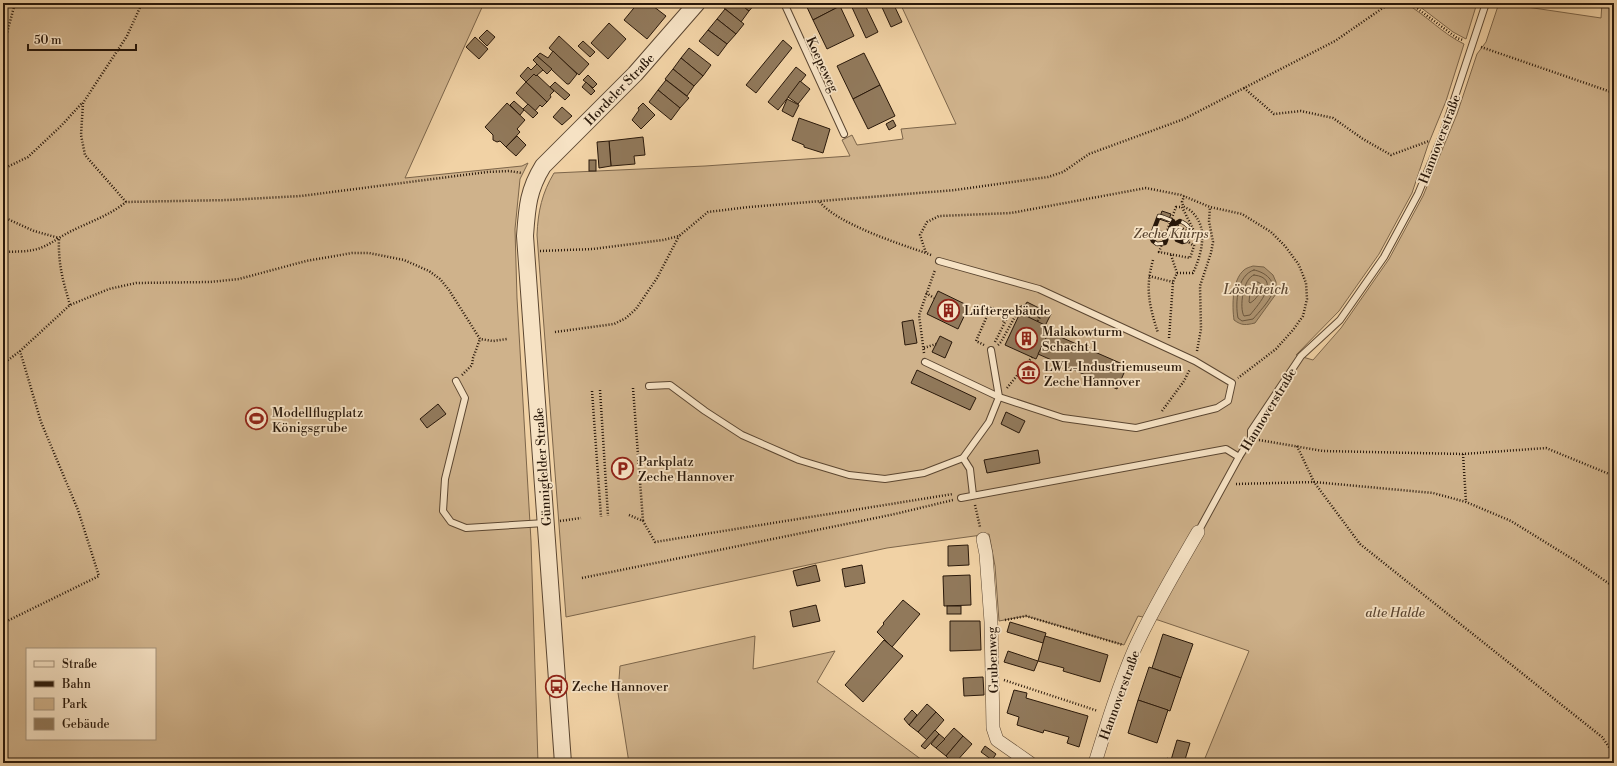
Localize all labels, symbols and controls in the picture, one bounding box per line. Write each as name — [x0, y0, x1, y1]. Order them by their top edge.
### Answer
scale bar — [28, 26, 136, 52]
text: 50 m — [34, 33, 62, 48]
street label: Koepeweg — [802, 34, 842, 95]
street label: Hordeler Straße — [581, 50, 658, 129]
street label: Hannoverstraße — [1416, 92, 1464, 186]
park label: Zeche Knirps — [1133, 226, 1209, 242]
water label: Löschteich — [1223, 281, 1289, 299]
building icon: Lüftergebäude — [935, 297, 961, 323]
place label: Lüftergebäude — [964, 303, 1051, 319]
place label: Malakowturm Schacht 1 — [1042, 324, 1123, 355]
building icon: Malakowturm Schacht 1 — [1014, 325, 1040, 351]
place label: LWL-Industriemuseum Zeche Hannover — [1044, 359, 1183, 390]
museum icon: LWL-Industriemuseum Zeche Hannover — [1015, 360, 1041, 386]
street label: Hannoverstraße — [1238, 365, 1300, 454]
place label: Modellflugplatz Königsgrube — [272, 405, 363, 436]
sports icon: Modellflugplatz Königsgrube — [244, 406, 270, 432]
street label: Günnigfelder Straße — [531, 407, 555, 527]
place label: Parkplatz Zeche Hannover — [638, 454, 735, 485]
parking icon: Parkplatz Zeche Hannover — [610, 455, 636, 481]
park label: alte Halde — [1365, 605, 1425, 621]
street label: Grubenweg — [984, 626, 1002, 694]
legend — [26, 648, 156, 740]
street label: Hannoverstraße — [1096, 648, 1144, 742]
text: Straße — [62, 657, 97, 672]
bus stop icon: Zeche Hannover — [544, 673, 570, 699]
text: Bahn — [61, 677, 91, 692]
place label: Zeche Hannover — [572, 679, 669, 695]
text: Park — [62, 697, 88, 712]
text: Gebäude — [62, 717, 110, 732]

